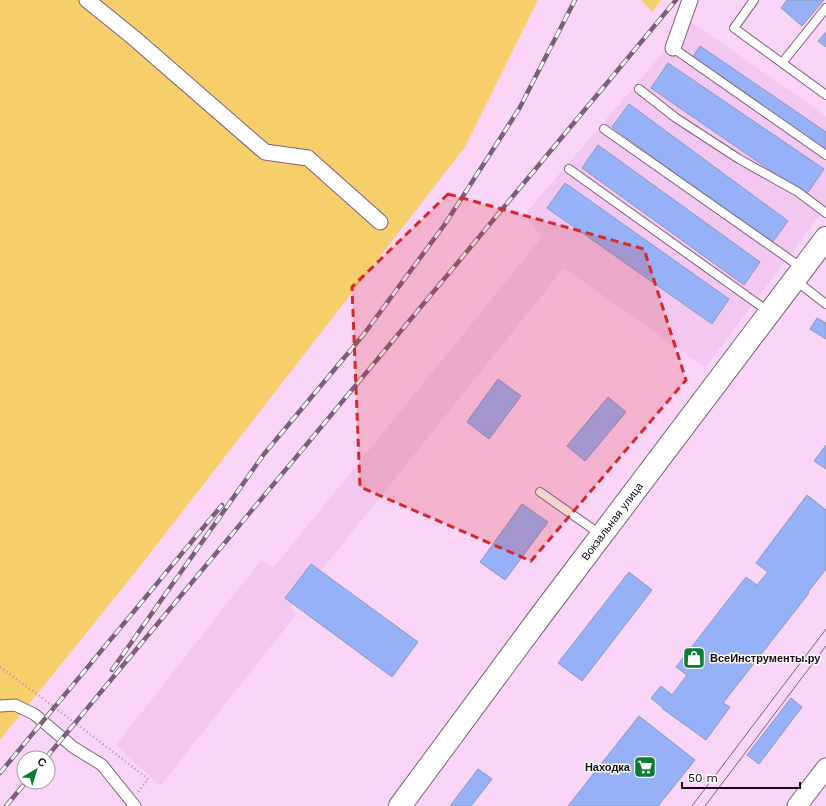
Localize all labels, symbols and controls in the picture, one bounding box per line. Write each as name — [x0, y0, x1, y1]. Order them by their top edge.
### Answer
street label: Вокзальная улица — [579, 479, 646, 563]
shop icon: ВсеИнструменты.ру — [681, 645, 707, 671]
place label: ВсеИнструменты.ру — [710, 652, 821, 665]
north arrow — [16, 750, 56, 790]
supermarket icon: Находка — [632, 754, 658, 780]
text: С — [35, 755, 49, 770]
place label: Находка — [585, 761, 631, 774]
scale bar — [682, 764, 800, 790]
text: 50 m — [688, 771, 718, 785]

